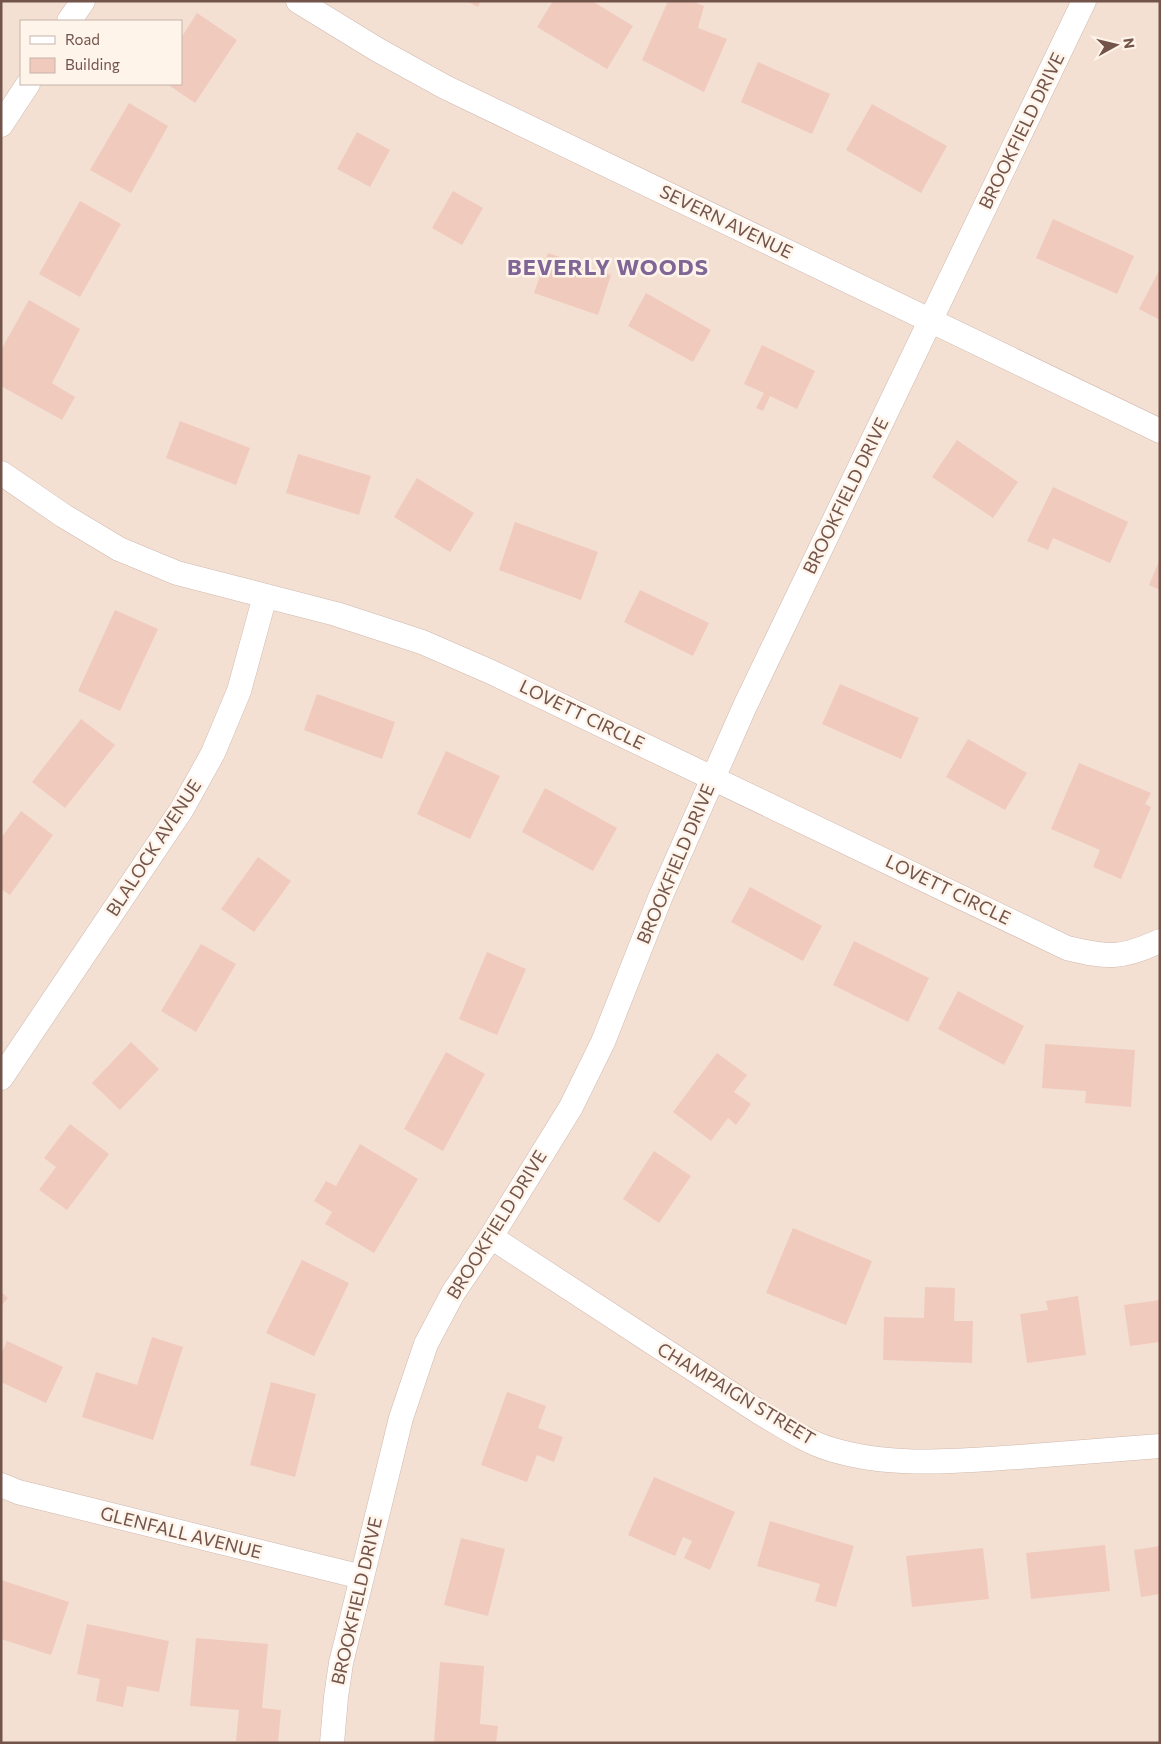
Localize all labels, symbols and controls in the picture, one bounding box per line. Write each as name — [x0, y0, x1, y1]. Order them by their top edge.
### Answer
legend — [20, 20, 182, 85]
north arrow — [1091, 20, 1141, 70]
text: Road — [65, 30, 100, 48]
text: N — [1120, 37, 1139, 50]
street label: BROOKFIELD DRIVE — [974, 49, 1069, 212]
text: Building — [65, 55, 120, 73]
street label: SEVERN AVENUE — [656, 179, 796, 263]
district label: BEVERLY WOODS — [507, 253, 709, 280]
street label: BROOKFIELD DRIVE — [798, 414, 893, 577]
street label: LOVETT CIRCLE — [516, 674, 649, 754]
street label: BLALOCK AVENUE — [101, 775, 206, 920]
street label: BROOKFIELD DRIVE — [631, 780, 719, 947]
street label: LOVETT CIRCLE — [882, 849, 1015, 929]
street label: BROOKFIELD DRIVE — [441, 1146, 551, 1303]
street label: CHAMPAIGN STREET — [654, 1337, 819, 1449]
street label: GLENFALL AVENUE — [98, 1501, 264, 1563]
street label: BROOKFIELD DRIVE — [326, 1515, 386, 1687]

